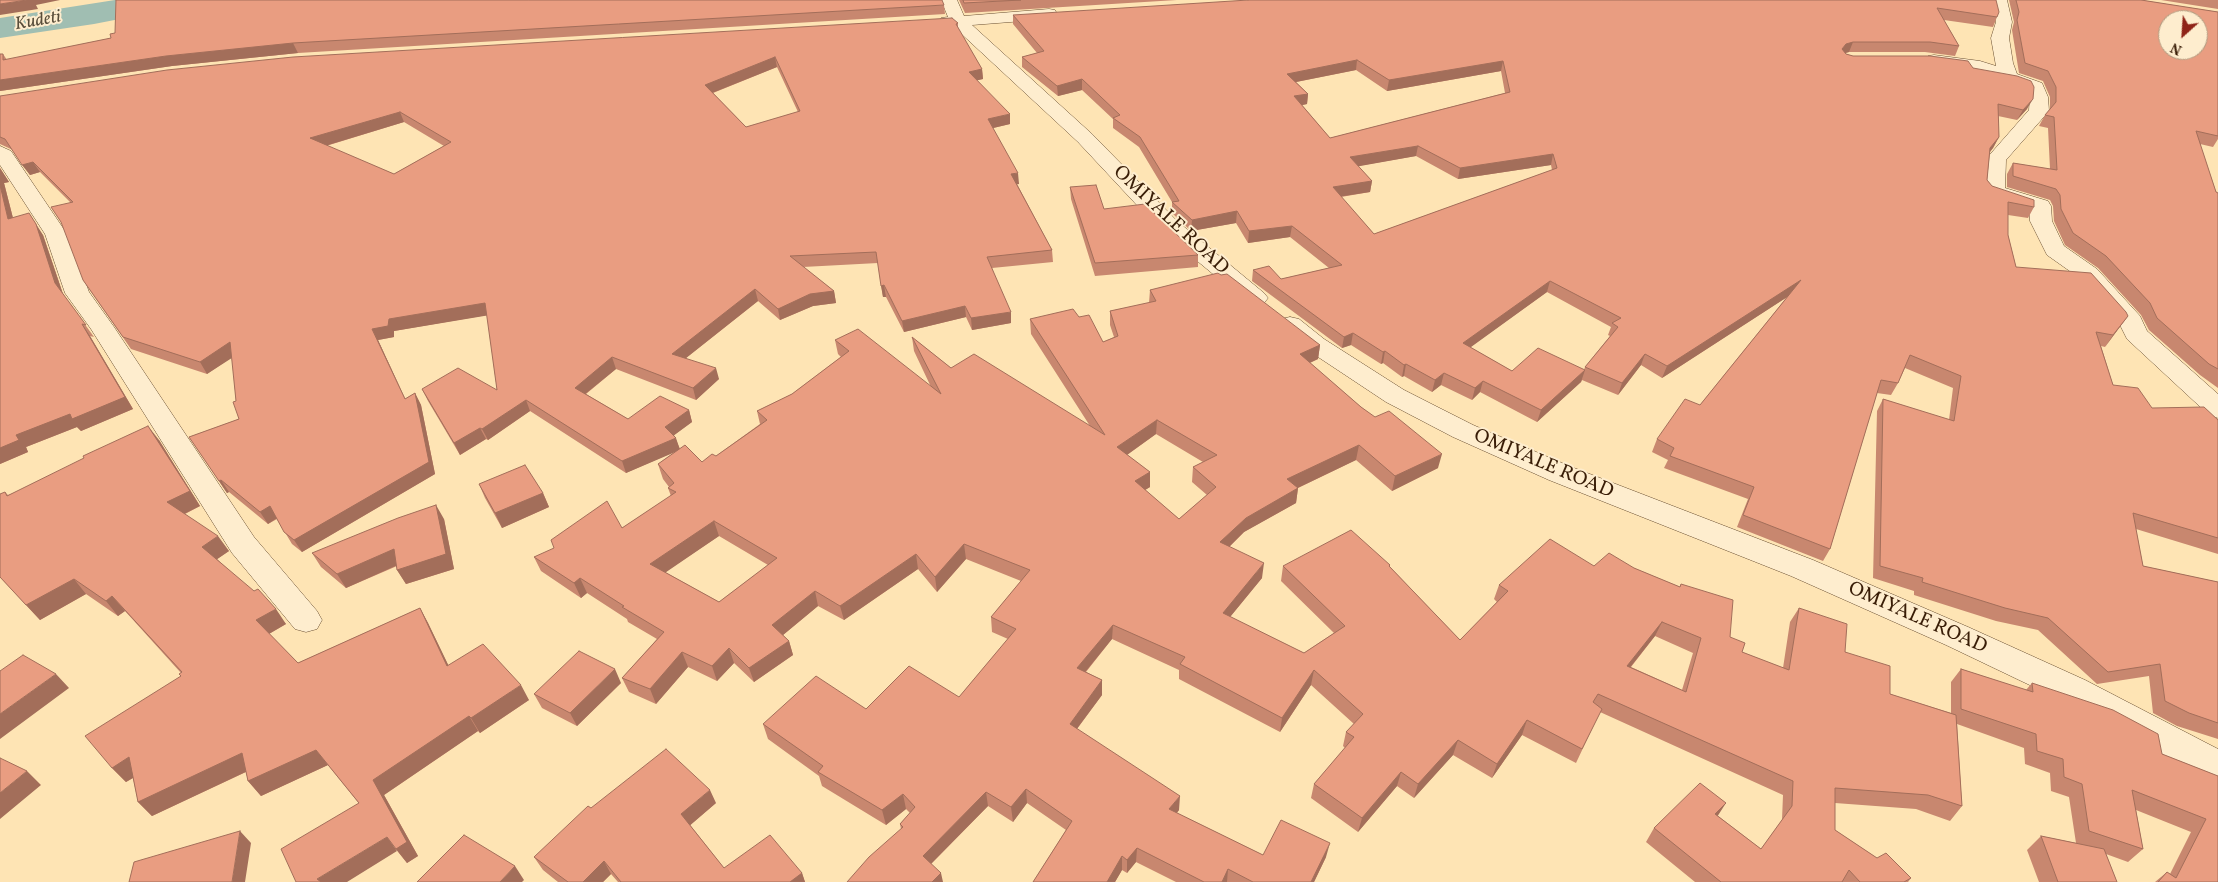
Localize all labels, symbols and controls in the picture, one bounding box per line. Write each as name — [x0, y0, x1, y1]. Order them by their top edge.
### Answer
water label: Kudeti — [13, 7, 63, 37]
north arrow — [2158, 10, 2208, 60]
text: N — [2168, 37, 2185, 59]
street label: OMIYALE ROAD — [1107, 161, 1233, 281]
street label: OMIYALE ROAD — [1470, 425, 1616, 505]
street label: OMIYALE ROAD — [1844, 578, 1990, 660]

